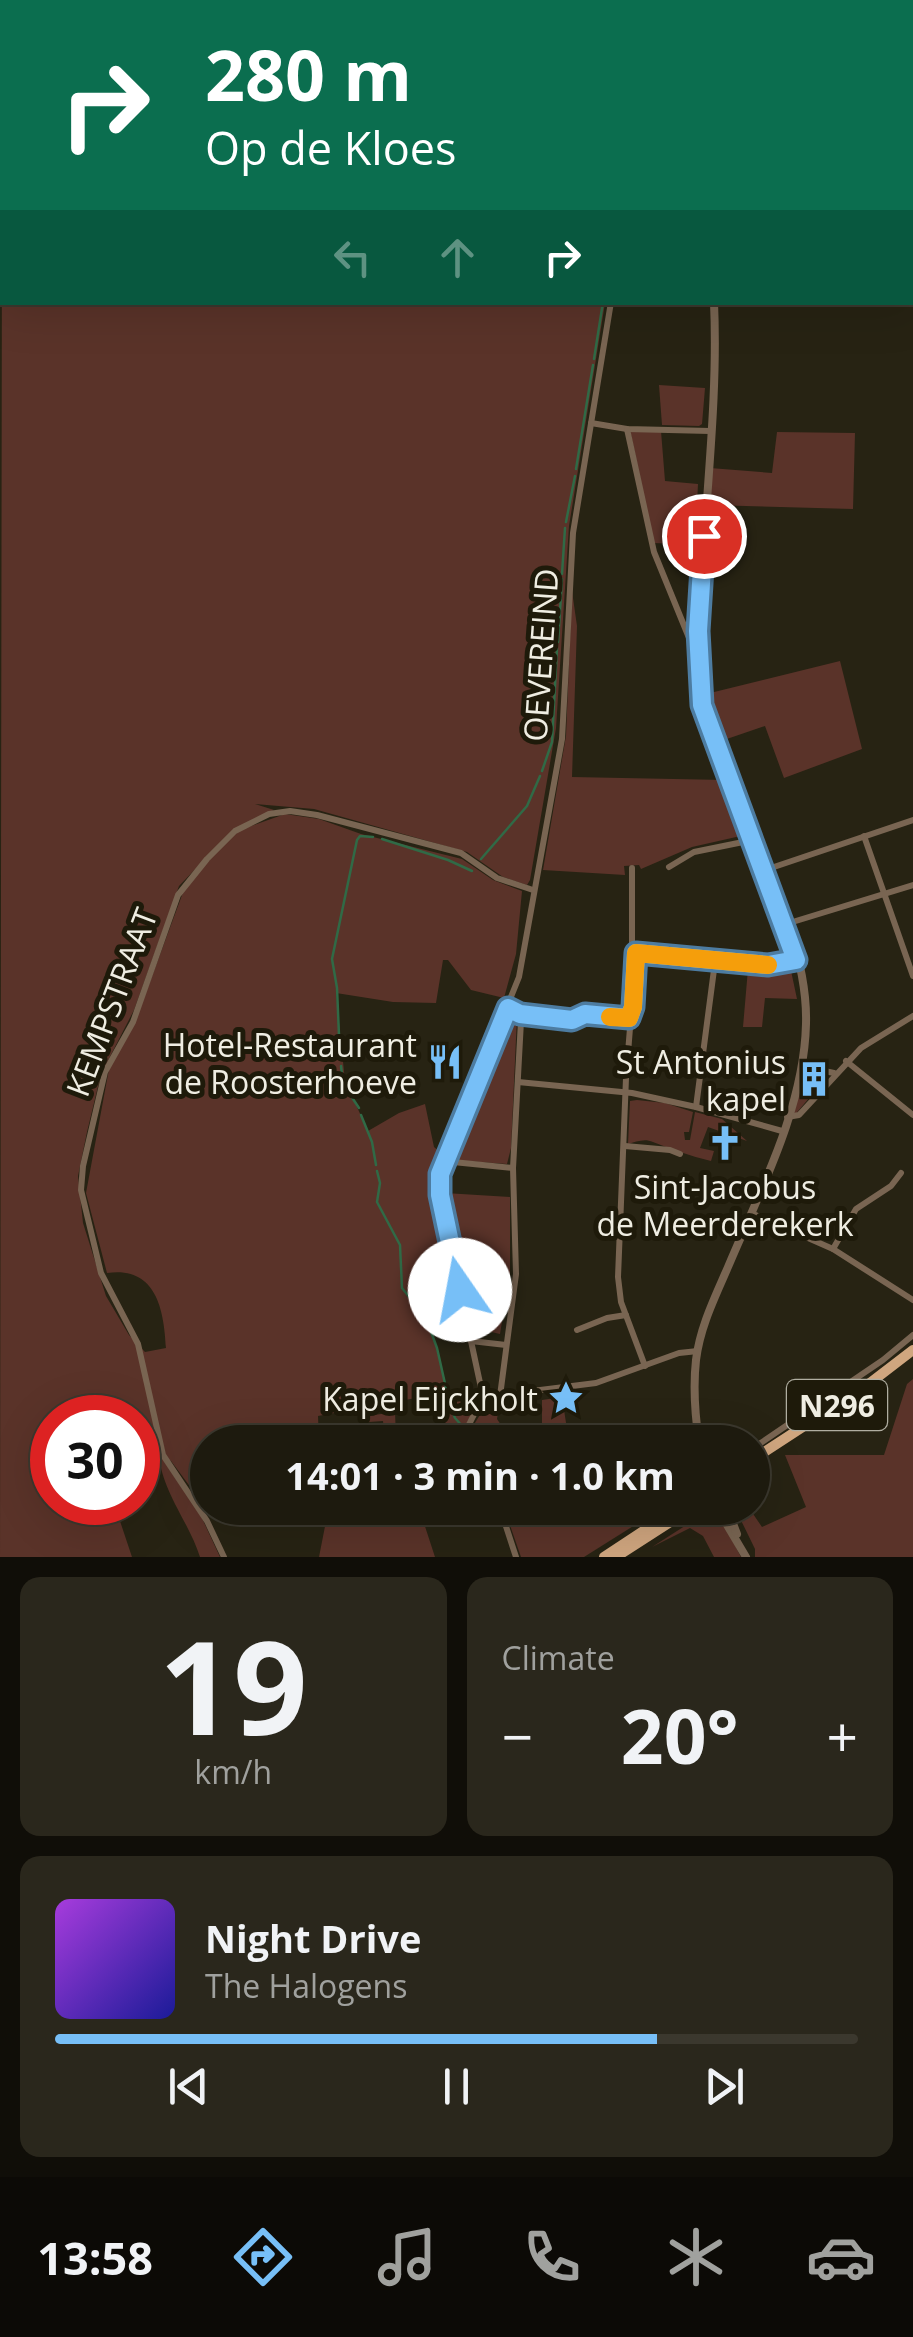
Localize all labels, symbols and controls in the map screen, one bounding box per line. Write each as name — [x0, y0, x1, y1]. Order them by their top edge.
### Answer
text: 280 m — [205, 26, 412, 122]
icon: right — [40, 40, 170, 170]
text: Op de Kloes — [205, 117, 456, 178]
icon: left — [325, 230, 380, 285]
icon: ahead — [430, 230, 485, 285]
icon: right — [535, 230, 590, 285]
pin — [662, 494, 747, 579]
icon: arrive — [677, 509, 732, 564]
street label: OEVEREIND — [513, 567, 567, 743]
street label: KEMPSTRAAT — [55, 901, 167, 1102]
place label: Hotel-Restaurant de Roosterhoeve — [163, 1023, 417, 1103]
place label: St Antonius kapel — [616, 1040, 786, 1120]
restaurant icon: Hotel-Restaurant de Roosterhoeve — [426, 1043, 464, 1081]
building icon: St Antonius kapel — [795, 1060, 833, 1098]
church icon: Sint-Jacobus de Meerderekerk — [706, 1124, 744, 1162]
place label: Sint-Jacobus de Meerderekerk — [597, 1165, 854, 1245]
position arrow — [408, 1238, 512, 1342]
place label: Kapel Eijckholt — [322, 1377, 538, 1420]
place icon: Kapel Eijckholt — [547, 1379, 585, 1417]
road number: N296 — [787, 1380, 887, 1430]
speed limit sign: 30 — [30, 1395, 160, 1525]
text: 14:01 · 3 min · 1.0 km — [285, 1449, 675, 1501]
text: 19 — [159, 1596, 308, 1773]
text: Climate — [502, 1636, 615, 1679]
text: 20° — [621, 1684, 739, 1786]
text: − — [502, 1698, 533, 1773]
text: + — [827, 1698, 858, 1773]
text: km/h — [194, 1750, 272, 1793]
text: Night Drive — [205, 1912, 421, 1964]
text: The Halogens — [205, 1964, 407, 2007]
icon: previous — [161, 2059, 216, 2114]
icon: pause — [429, 2059, 484, 2114]
icon: next — [697, 2059, 752, 2114]
icon: directions — [228, 2222, 298, 2292]
icon: music — [372, 2222, 442, 2292]
icon: phone — [517, 2222, 587, 2292]
icon: climate — [661, 2222, 731, 2292]
icon: car — [806, 2222, 876, 2292]
text: 13:58 — [37, 2227, 153, 2288]

